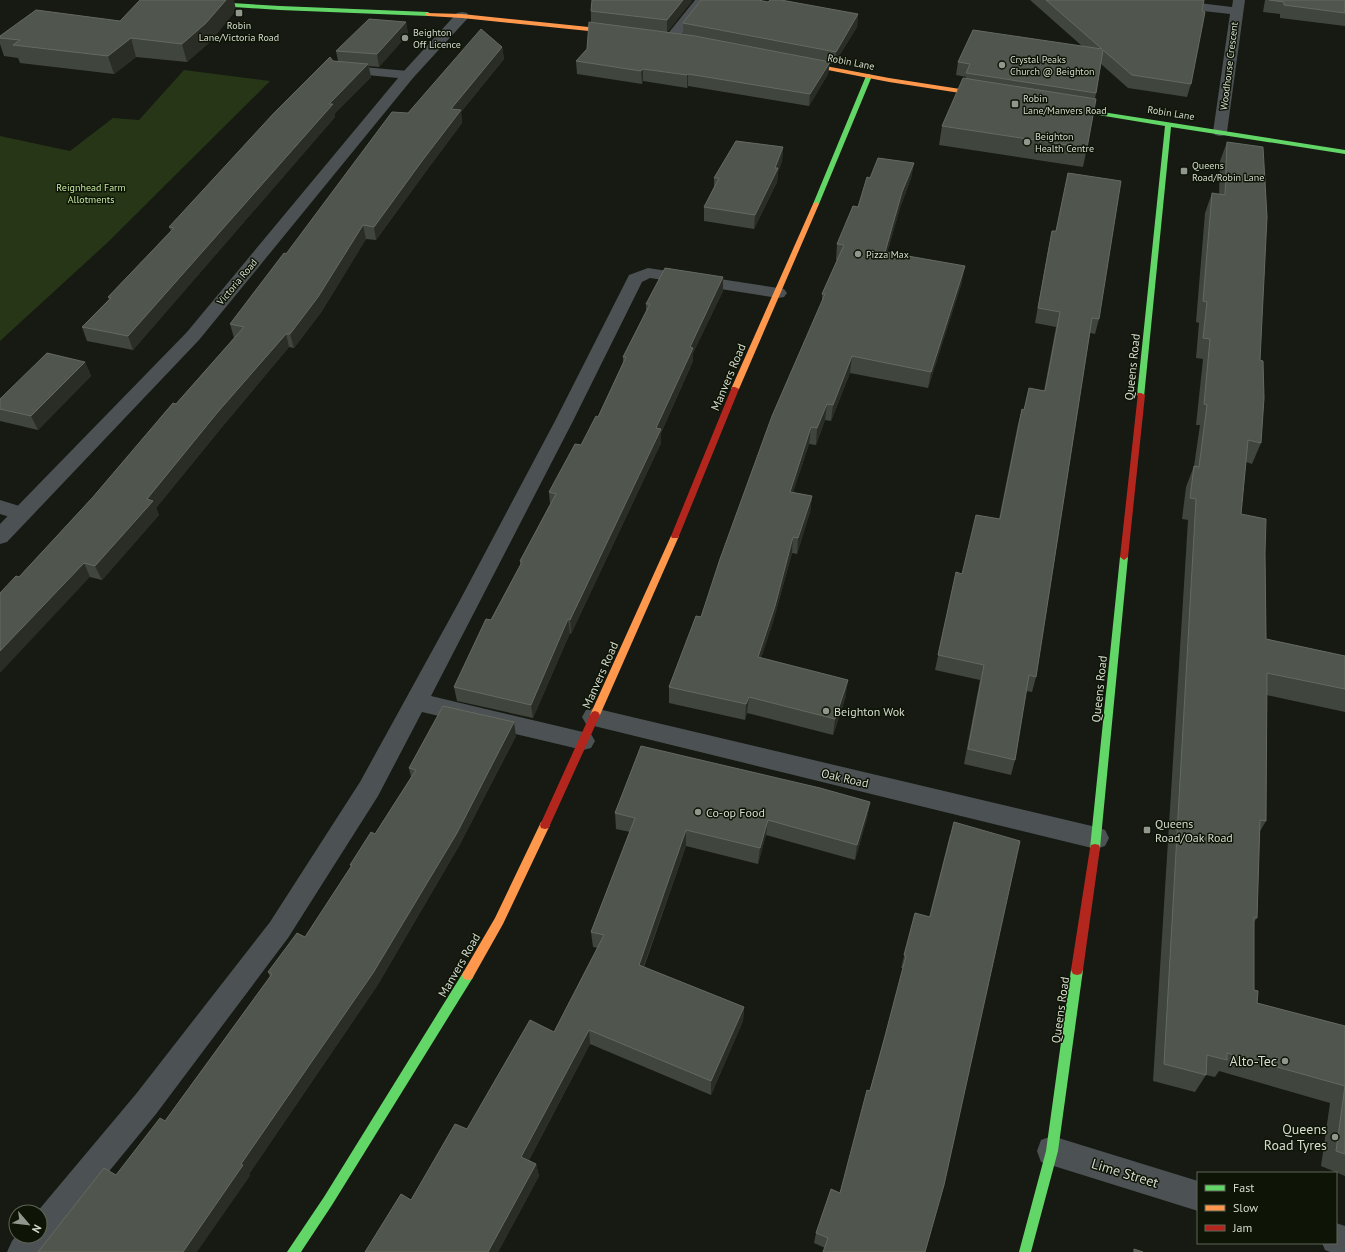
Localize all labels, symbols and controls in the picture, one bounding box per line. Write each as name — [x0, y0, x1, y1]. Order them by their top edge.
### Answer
marker: Robin Lane/Victoria Road — [234, 8, 244, 18]
place label: Robin Lane/Victoria Road — [199, 19, 279, 44]
street label: Woodhouse Crescent — [1217, 21, 1241, 111]
place label: Beighton Off Licence — [413, 26, 461, 51]
marker: Beighton Off Licence — [400, 33, 410, 43]
street label: Robin Lane — [826, 51, 876, 73]
place label: Crystal Peaks Church @ Beighton — [1010, 53, 1094, 78]
marker: Crystal Peaks Church @ Beighton — [997, 60, 1007, 70]
place label: Robin Lane/Manvers Road — [1023, 92, 1107, 117]
marker: Robin Lane/Manvers Road — [1010, 99, 1020, 109]
street label: Robin Lane — [1147, 103, 1195, 123]
place label: Beighton Health Centre — [1035, 130, 1094, 155]
marker: Beighton Health Centre — [1022, 137, 1032, 147]
place label: Queens Road/Robin Lane — [1192, 159, 1264, 184]
marker: Queens Road/Robin Lane — [1179, 166, 1189, 176]
park label: Reignhead Farm Allotments — [56, 181, 126, 206]
place label: Pizza Max — [866, 248, 909, 261]
marker: Pizza Max — [853, 249, 863, 259]
street label: Victoria Road — [213, 256, 260, 309]
street label: Queens Road — [1121, 333, 1143, 401]
street label: Manvers Road — [707, 341, 749, 413]
street label: Manvers Road — [579, 639, 621, 711]
street label: Queens Road — [1088, 655, 1110, 723]
place label: Beighton Wok — [834, 704, 905, 719]
marker: Beighton Wok — [821, 706, 831, 716]
street label: Oak Road — [820, 765, 870, 791]
place label: Co-op Food — [706, 805, 765, 820]
marker: Co-op Food — [693, 807, 703, 817]
place label: Queens Road/Oak Road — [1155, 816, 1233, 845]
marker: Queens Road/Oak Road — [1142, 825, 1152, 835]
street label: Manvers Road — [435, 930, 483, 1000]
street label: Queens Road — [1048, 976, 1072, 1044]
place label: Alto-Tec — [1230, 1052, 1277, 1070]
marker: Alto-Tec — [1280, 1056, 1290, 1066]
place label: Queens Road Tyres — [1264, 1120, 1327, 1154]
marker: Queens Road Tyres — [1330, 1132, 1340, 1142]
street label: Lime Street — [1089, 1154, 1161, 1192]
legend — [1197, 1172, 1337, 1244]
text: Fast — [1233, 1180, 1254, 1195]
text: Slow — [1233, 1200, 1258, 1215]
north arrow — [8, 1204, 48, 1244]
text: Jam — [1232, 1220, 1252, 1235]
text: N — [29, 1222, 45, 1235]

